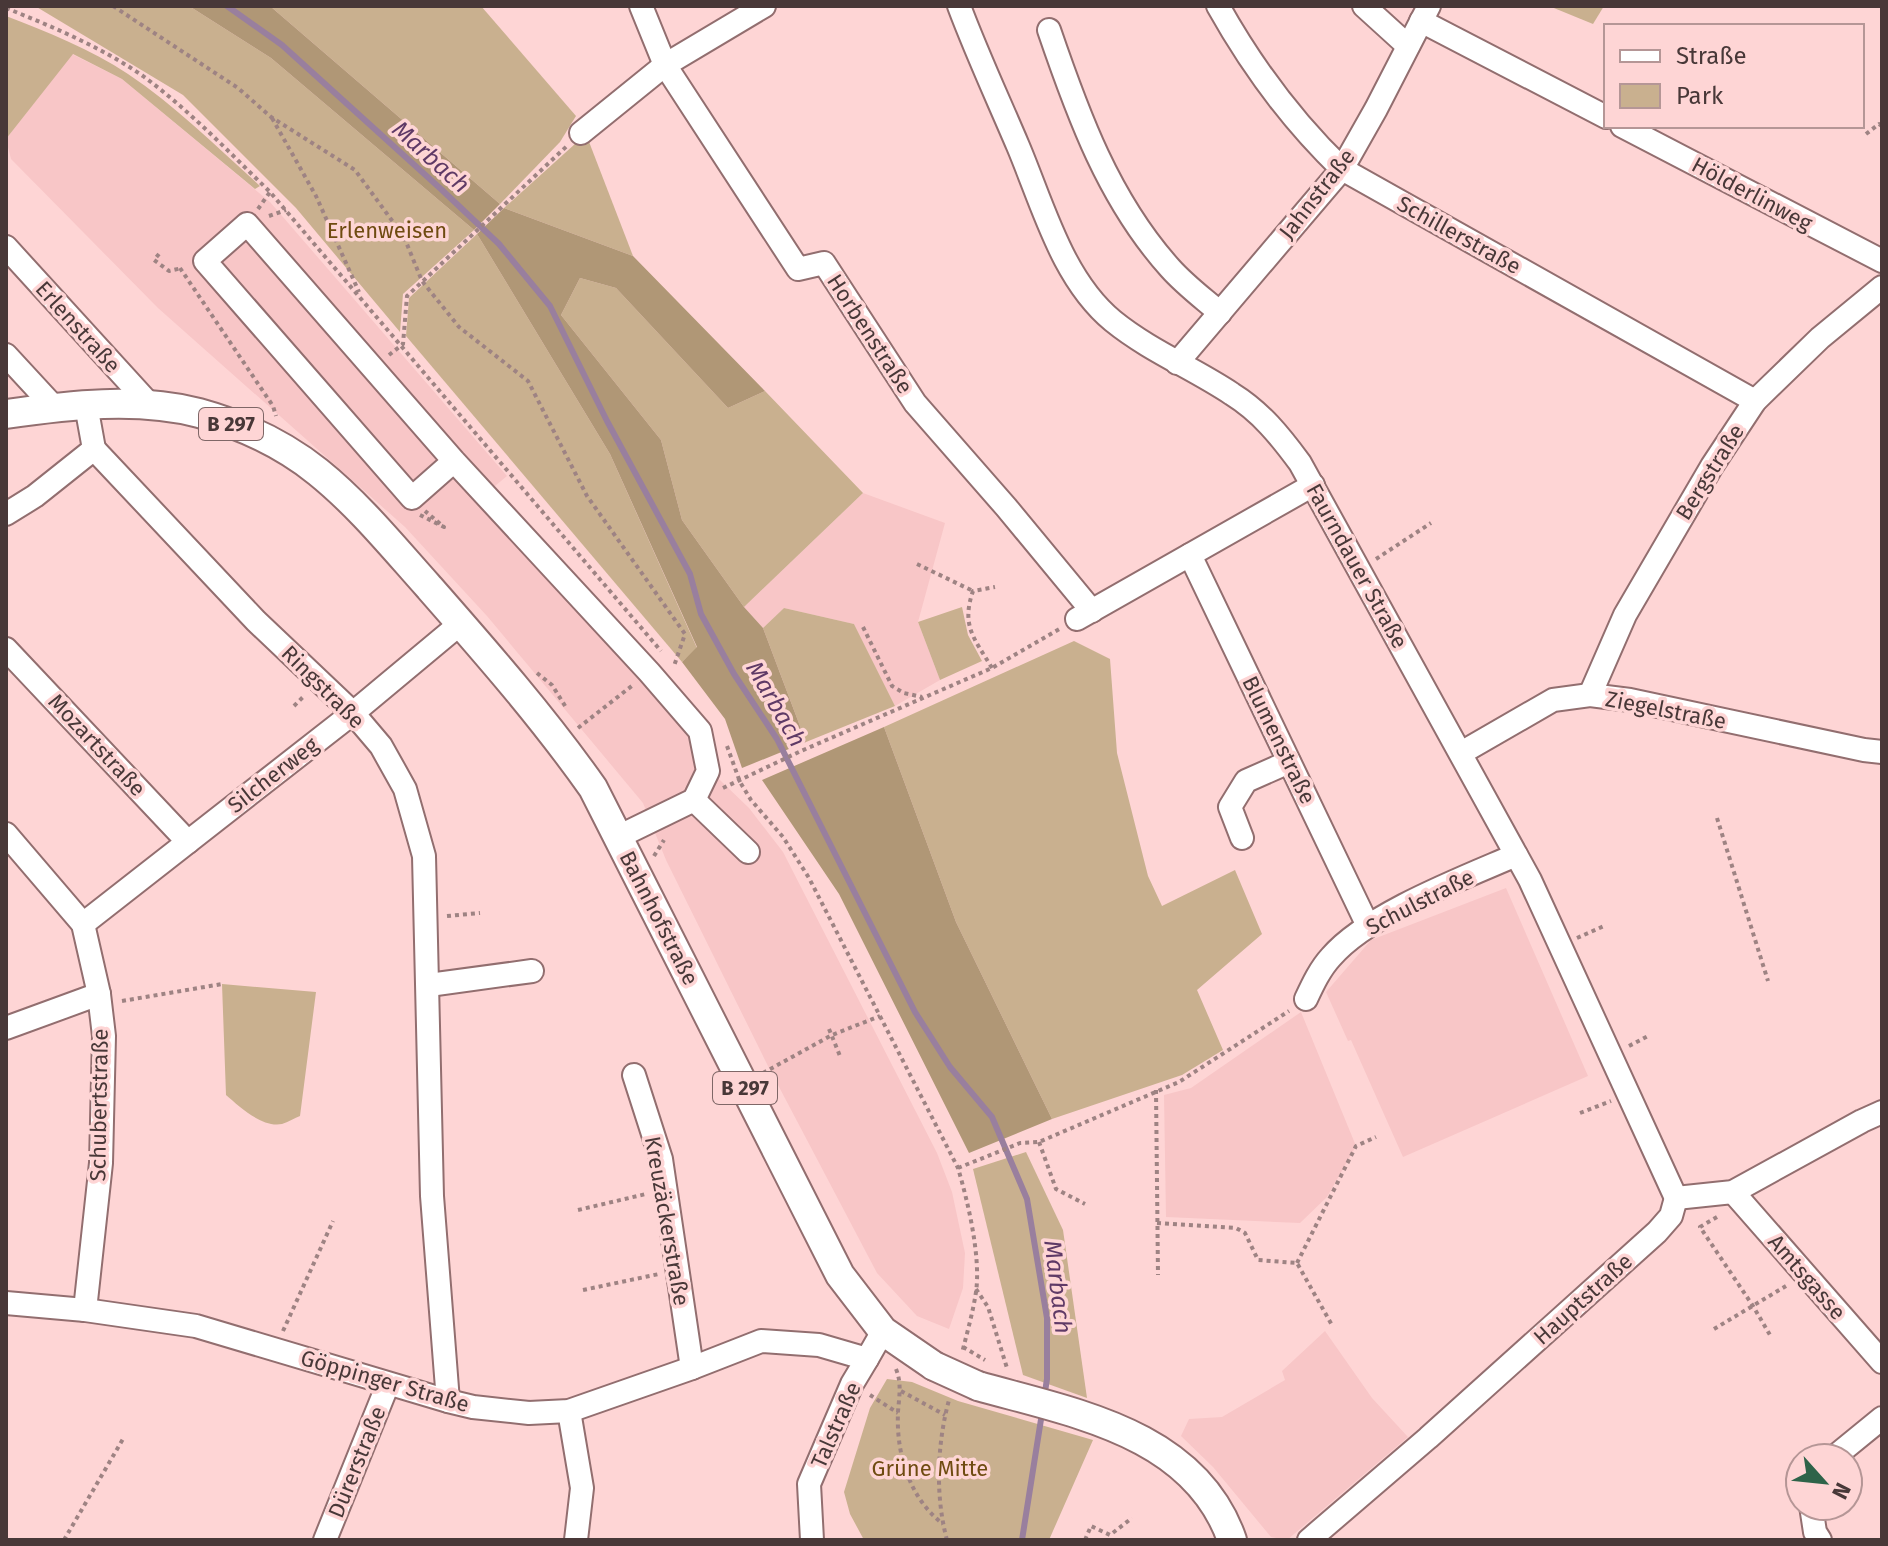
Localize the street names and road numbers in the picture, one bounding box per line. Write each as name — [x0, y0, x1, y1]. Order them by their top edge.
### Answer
street label: Jahnstraße — [1273, 143, 1361, 245]
street label: Hölderlinweg — [1687, 151, 1817, 237]
street label: Schillerstraße — [1392, 190, 1526, 280]
street label: Horbenstraße — [821, 269, 919, 399]
street label: Erlenstraße — [30, 276, 126, 378]
road number: B 297 — [199, 408, 263, 440]
street label: Bergstraße — [1670, 419, 1750, 525]
street label: Faurndauer Straße — [1300, 479, 1414, 653]
street label: Ringstraße — [276, 640, 370, 734]
street label: Blumenstraße — [1236, 671, 1322, 809]
street label: Ziegelstraße — [1603, 685, 1729, 735]
street label: Mozartstraße — [43, 688, 151, 802]
street label: Silcherweg — [222, 731, 324, 819]
street label: Bahnhofstraße — [614, 846, 704, 990]
street label: Schulstraße — [1361, 863, 1479, 941]
street label: Schubertstraße — [84, 1028, 114, 1182]
road number: B 297 — [713, 1072, 777, 1104]
street label: Kreuzäckerstraße — [639, 1134, 695, 1308]
street label: Amtsgasse — [1762, 1229, 1852, 1325]
street label: Hauptstraße — [1528, 1248, 1638, 1350]
street label: Göppinger Straße — [298, 1344, 472, 1418]
street label: Talstraße — [805, 1378, 867, 1472]
street label: Dürerstraße — [322, 1402, 392, 1522]

